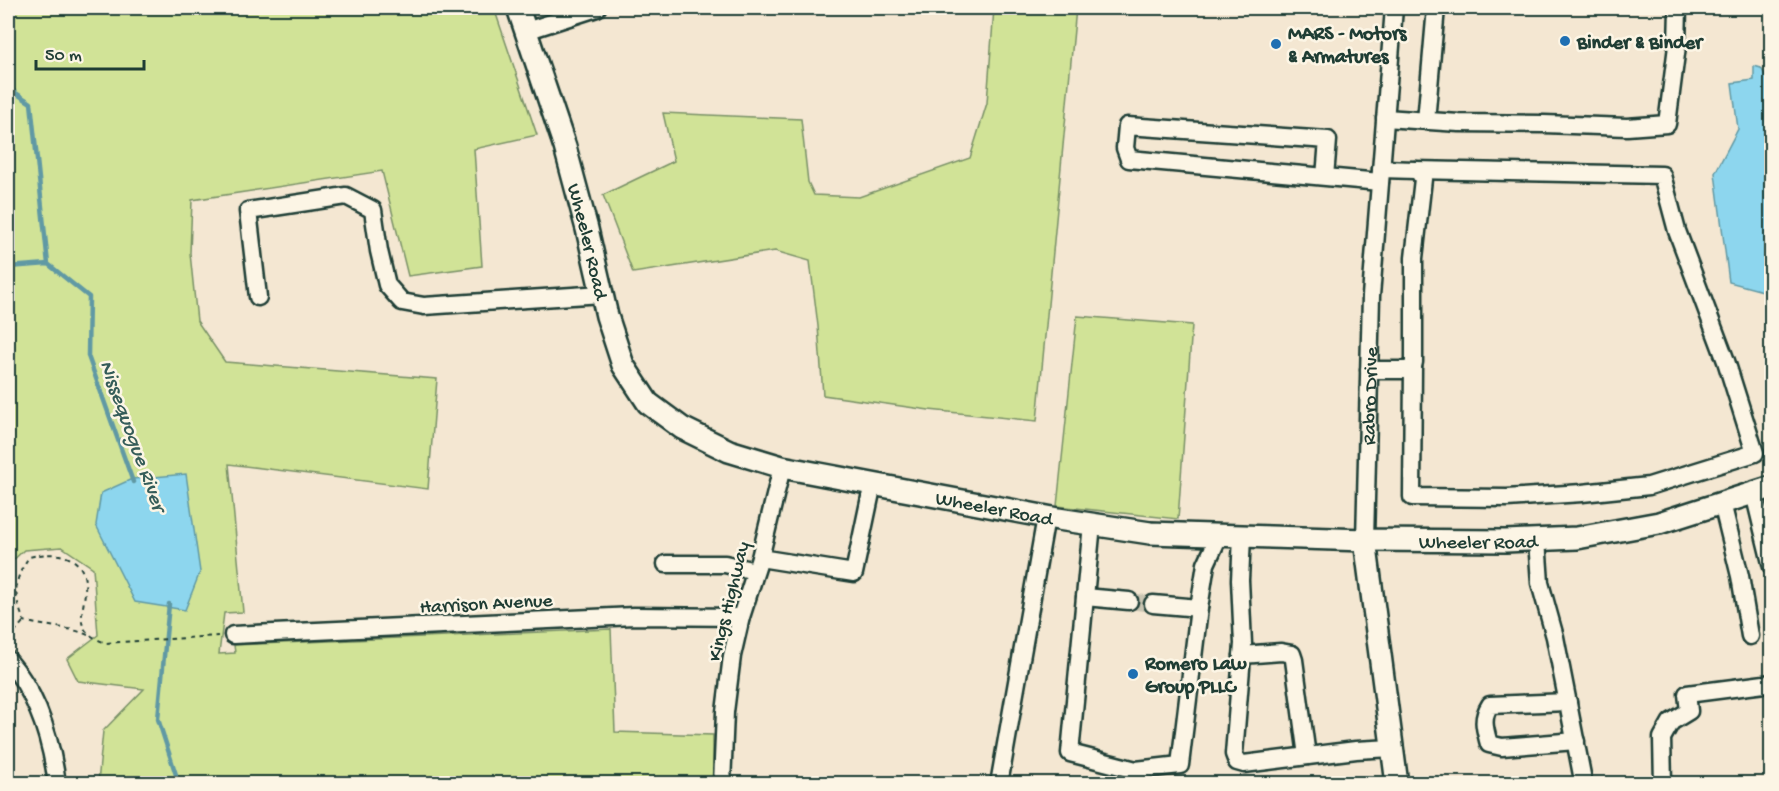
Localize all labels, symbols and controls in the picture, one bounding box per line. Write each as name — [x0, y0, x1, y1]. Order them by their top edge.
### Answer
place label: MARS - Motors & Armatures — [1288, 24, 1408, 70]
scale bar — [36, 33, 144, 71]
place label: Binder & Binder — [1576, 33, 1704, 56]
marker: Binder & Binder — [1558, 34, 1572, 48]
marker: MARS - Motors & Armatures — [1269, 37, 1283, 51]
text: 50 m — [45, 46, 82, 67]
street label: Wheeler Road — [560, 182, 611, 304]
street label: Rabro Drive — [1359, 346, 1385, 445]
water label: Nissequogue River — [92, 357, 171, 519]
street label: Wheeler Road — [933, 488, 1056, 533]
street label: Wheeler Road — [1419, 532, 1540, 556]
street label: Kings Highway — [704, 539, 756, 664]
street label: Harrison Avenue — [419, 590, 554, 620]
place label: Romero Law Group PLLC — [1144, 654, 1247, 700]
marker: Romero Law Group PLLC — [1126, 667, 1140, 681]

